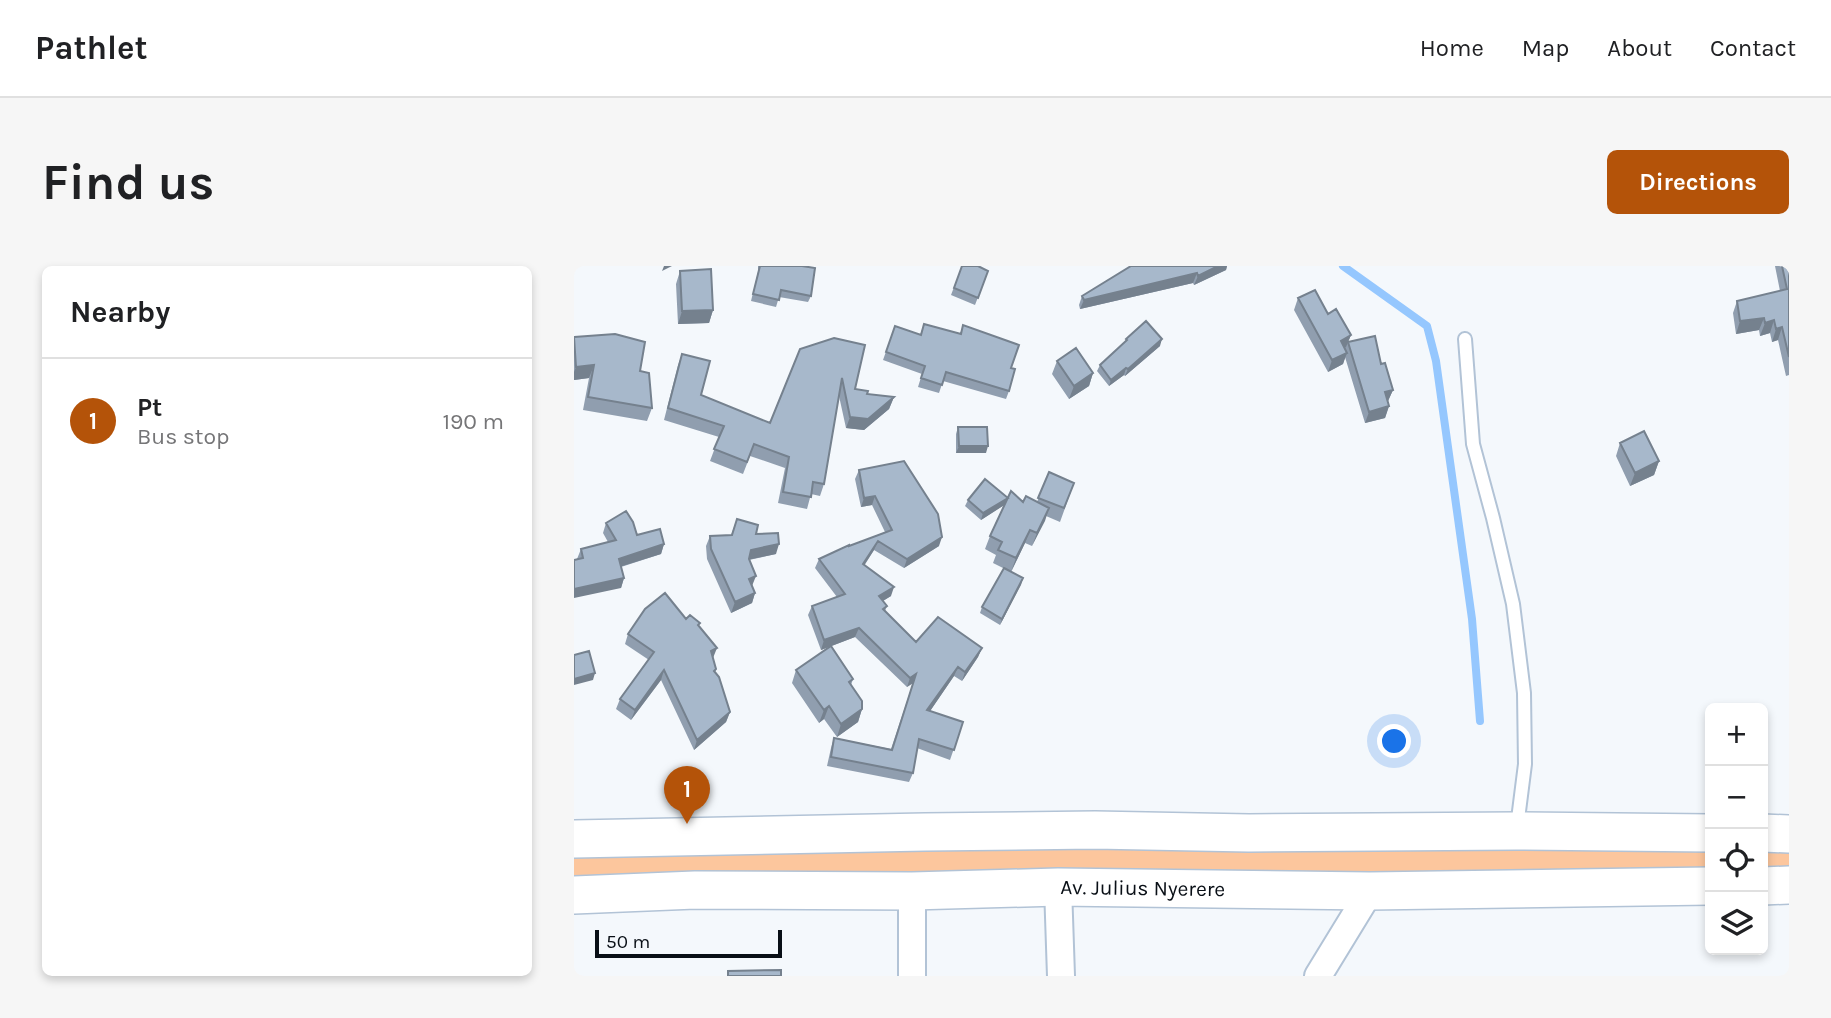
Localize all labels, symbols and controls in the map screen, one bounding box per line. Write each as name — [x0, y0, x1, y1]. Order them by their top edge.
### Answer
text: Pathlet — [35, 29, 148, 67]
text: Home — [1420, 34, 1484, 62]
text: Map — [1522, 34, 1569, 62]
text: About — [1607, 34, 1672, 62]
text: Contact — [1710, 34, 1796, 62]
button: Directions — [1607, 150, 1789, 214]
text: Find us — [42, 154, 214, 211]
text: Nearby — [70, 294, 170, 330]
text: Pt — [137, 392, 162, 423]
text: 1 — [89, 408, 97, 435]
text: 190 m — [442, 408, 504, 435]
text: Bus stop — [137, 423, 230, 450]
map controls — [1705, 703, 1768, 955]
button: + — [1705, 703, 1768, 766]
your location — [1377, 724, 1411, 758]
pin: 1 — [664, 766, 710, 824]
button: − — [1705, 766, 1768, 829]
button: locate — [1705, 829, 1768, 892]
street label: Av. Julius Nyerere — [1060, 875, 1225, 901]
button: layers — [1705, 892, 1768, 955]
scale bar — [595, 927, 782, 959]
text: 50 m — [606, 931, 650, 953]

